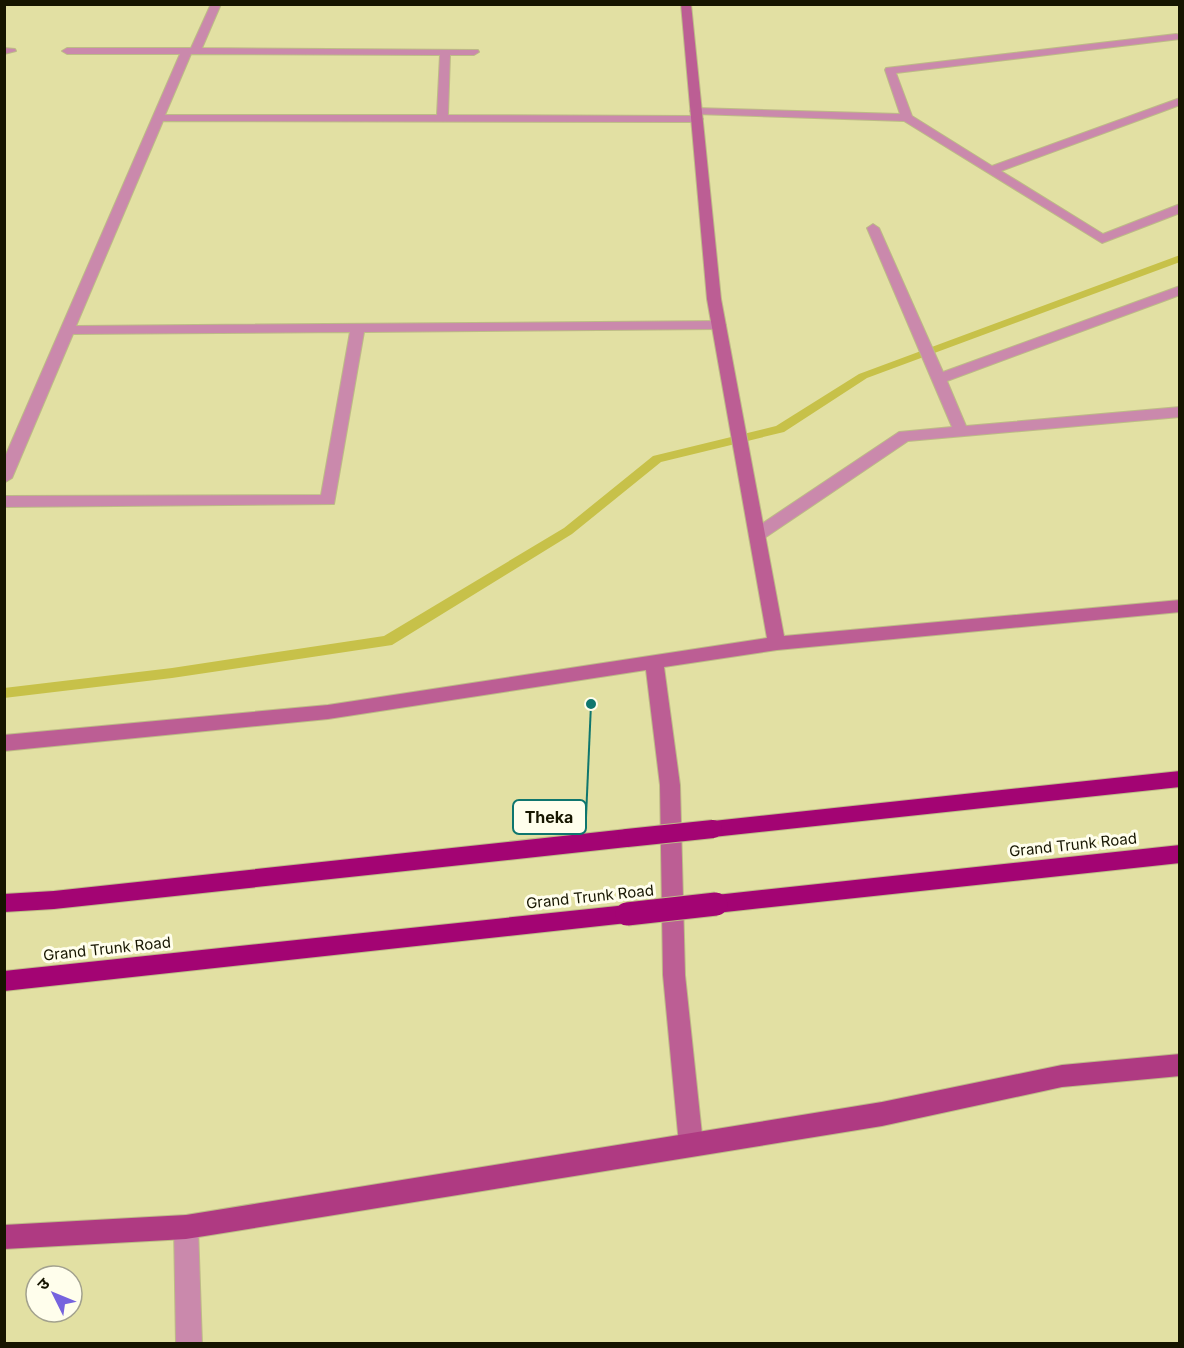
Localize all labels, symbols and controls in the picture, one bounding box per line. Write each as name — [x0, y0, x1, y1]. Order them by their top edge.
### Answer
callout: Theka — [513, 800, 586, 834]
text: Theka — [525, 807, 573, 827]
street label: Grand Trunk Road — [1008, 828, 1138, 861]
street label: Grand Trunk Road — [525, 880, 655, 913]
street label: Grand Trunk Road — [42, 932, 172, 965]
north arrow — [24, 1264, 84, 1324]
text: उ — [33, 1273, 54, 1294]

